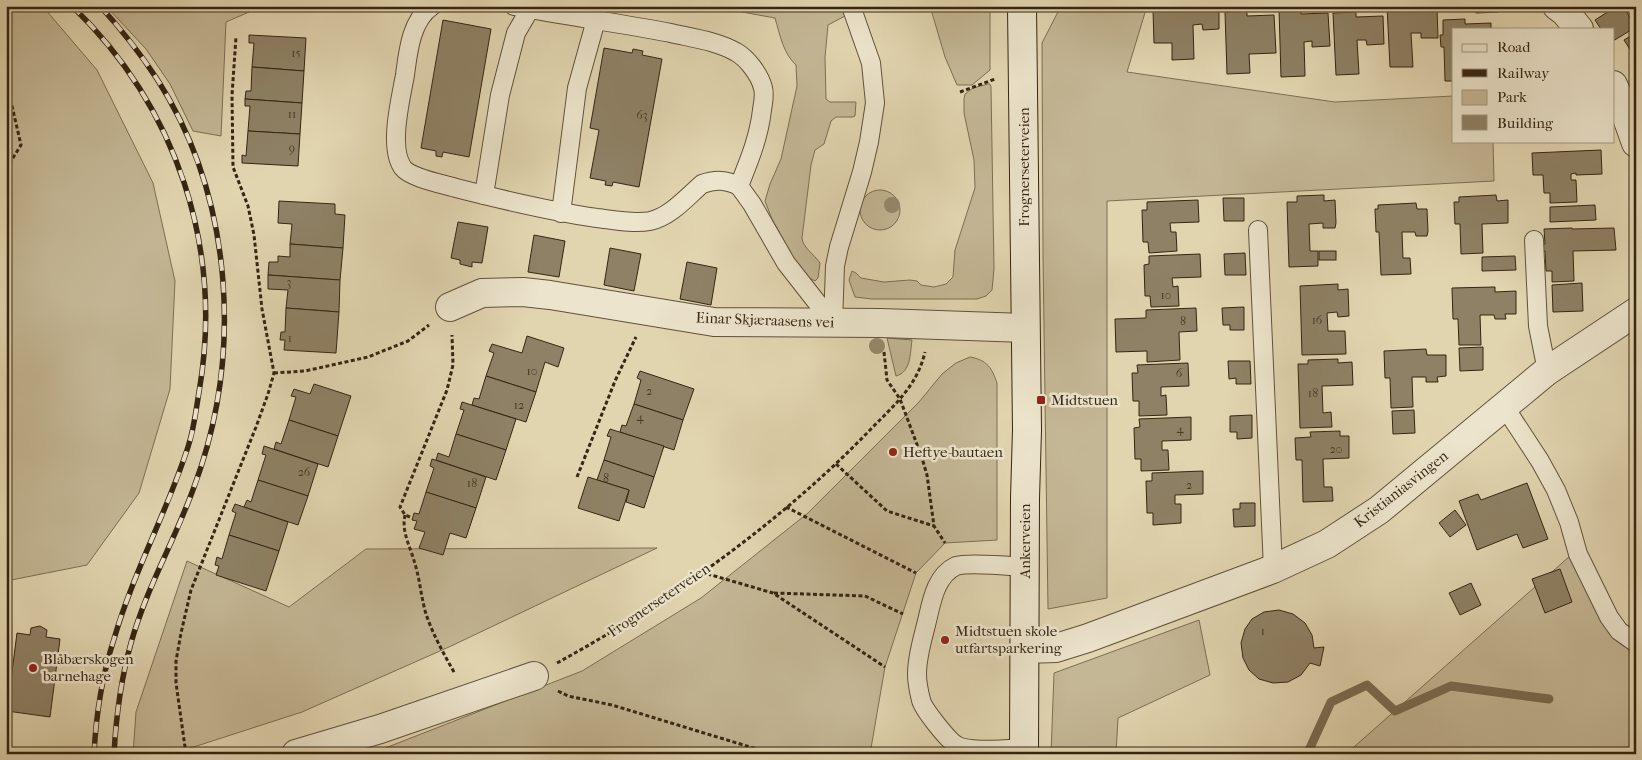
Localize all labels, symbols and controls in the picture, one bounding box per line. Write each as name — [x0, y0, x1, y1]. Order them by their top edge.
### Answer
legend — [1452, 28, 1614, 142]
text: Road — [1497, 38, 1531, 56]
house number: 15 — [291, 46, 301, 60]
text: Railway — [1497, 64, 1550, 82]
text: Park — [1497, 88, 1527, 106]
house number: 11 — [288, 107, 296, 121]
street label: Frognerseterveien — [1015, 107, 1033, 227]
house number: 63 — [636, 108, 648, 122]
text: Building — [1497, 114, 1554, 132]
house number: 9 — [289, 141, 295, 155]
house number: 3 — [287, 275, 292, 289]
house number: 10 — [1161, 288, 1171, 302]
street label: Einar Skjæraasens vei — [695, 309, 835, 331]
house number: 16 — [1312, 313, 1323, 327]
house number: 8 — [1180, 314, 1186, 328]
house number: 1 — [288, 331, 292, 345]
house number: 10 — [527, 364, 537, 378]
house number: 6 — [1176, 366, 1183, 380]
house number: 2 — [646, 384, 652, 398]
house number: 18 — [1308, 386, 1318, 400]
place label: Midtstuen — [1051, 391, 1118, 409]
marker: Midtstuen — [1035, 394, 1047, 406]
house number: 12 — [514, 398, 524, 412]
house number: 4 — [636, 410, 644, 424]
house number: 4 — [1176, 422, 1184, 436]
house number: 20 — [1330, 442, 1342, 456]
place label: Heftye-bautaen — [903, 443, 1003, 461]
marker: Heftye-bautaen — [887, 446, 899, 458]
street label: Kristianiasvingen — [1350, 447, 1452, 531]
house number: 26 — [298, 465, 311, 479]
house number: 8 — [603, 471, 609, 485]
house number: 18 — [467, 476, 477, 490]
house number: 2 — [1186, 478, 1192, 492]
street label: Ankerveien — [1016, 503, 1034, 579]
street label: Frognerseterveien — [604, 559, 714, 641]
place label: Midtstuen skole utfartsparkering — [954, 622, 1063, 657]
house number: 1 — [1261, 624, 1265, 638]
marker: Midtstuen skole utfartsparkering — [939, 634, 951, 646]
place label: Blåbærskogen barnehage — [42, 650, 134, 685]
marker: Blåbærskogen barnehage — [27, 662, 39, 674]

